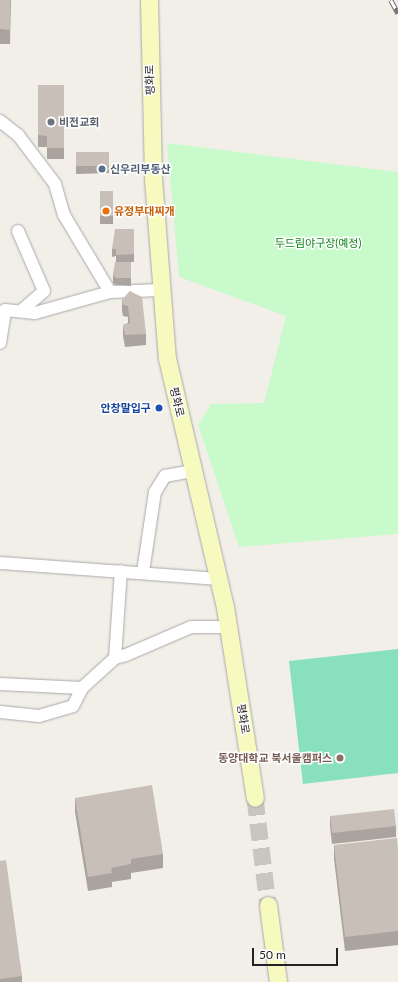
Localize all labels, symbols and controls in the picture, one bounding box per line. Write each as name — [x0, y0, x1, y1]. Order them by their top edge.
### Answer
street label: 평화로 — [143, 65, 157, 95]
place label: 비전교회 — [59, 115, 99, 129]
marker: 비전교회 — [46, 117, 56, 127]
place label: 신우리부동산 — [110, 162, 171, 176]
marker: 신우리부동산 — [97, 164, 107, 174]
place label: 유정부대찌개 — [114, 204, 175, 218]
marker: 유정부대찌개 — [101, 206, 111, 216]
park label: 두드림야구장(예정) — [275, 236, 361, 250]
street label: 평화로 — [167, 386, 187, 418]
place label: 안창말입구 — [100, 401, 151, 415]
marker: 안창말입구 — [154, 403, 164, 413]
street label: 평화로 — [234, 703, 252, 735]
place label: 동양대학교 북서울캠퍼스 — [218, 751, 332, 765]
marker: 동양대학교 북서울캠퍼스 — [335, 753, 345, 763]
scale bar — [254, 940, 340, 966]
text: 50 m — [259, 947, 286, 962]

